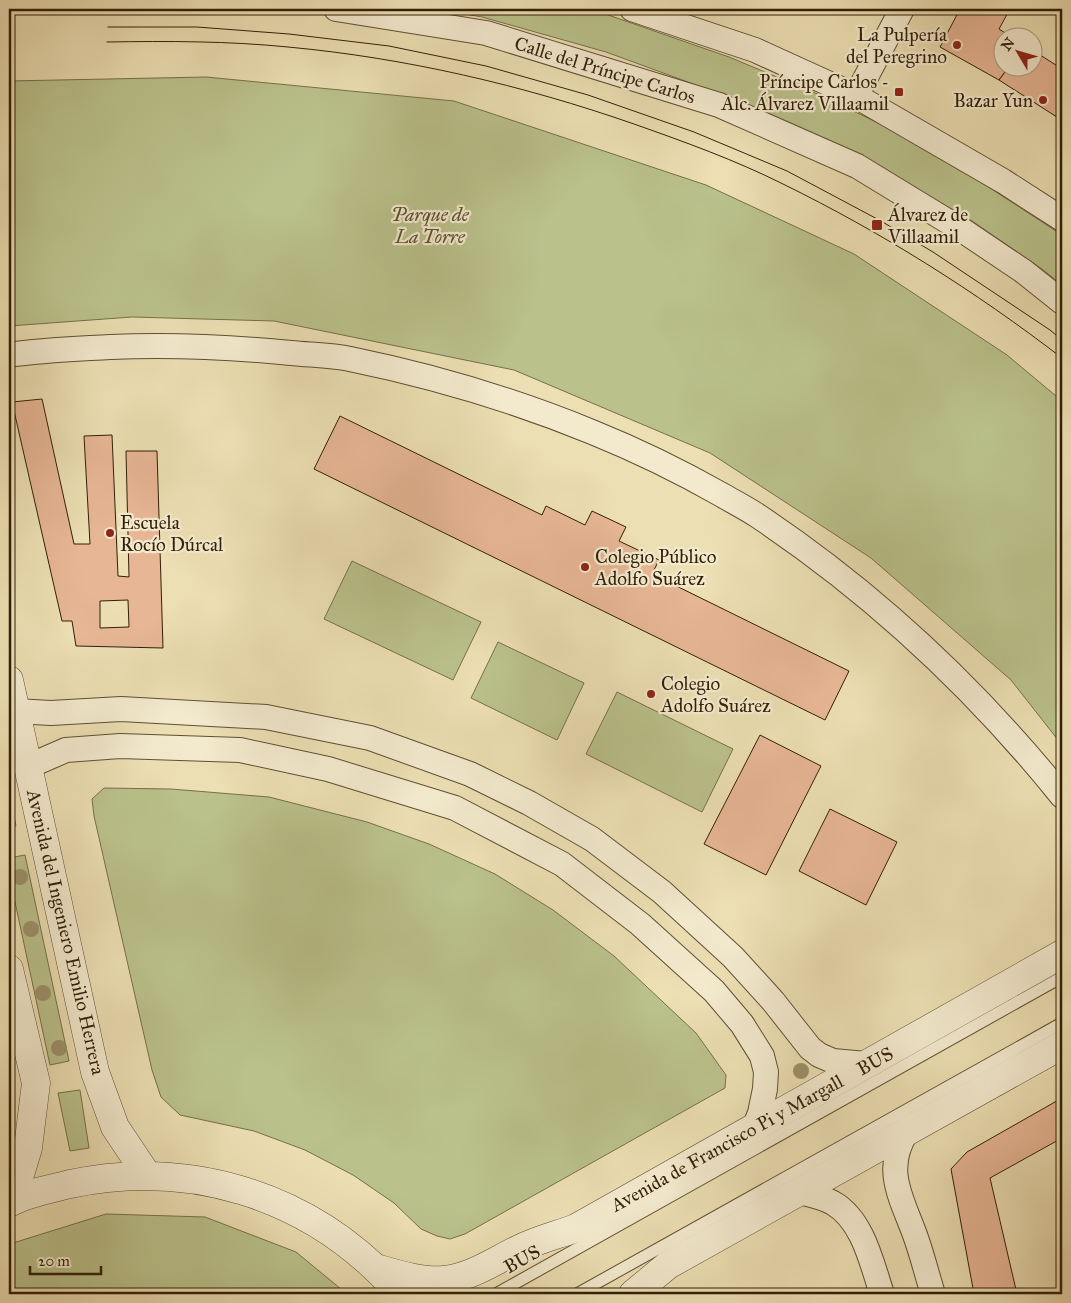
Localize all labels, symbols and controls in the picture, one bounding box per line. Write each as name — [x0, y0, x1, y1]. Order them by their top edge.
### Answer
place label: La Pulpería del Peregrino — [846, 23, 948, 69]
north arrow — [994, 28, 1044, 78]
street label: Calle del Príncipe Carlos — [512, 32, 698, 108]
text: N — [998, 34, 1019, 54]
marker: La Pulpería del Peregrino — [951, 39, 963, 51]
place label: Príncipe Carlos - Alc. Álvarez Villaamil — [720, 70, 890, 115]
marker: Príncipe Carlos - Alc. Álvarez Villaamil — [893, 86, 905, 98]
place label: Bazar Yun — [953, 89, 1033, 112]
marker: Bazar Yun — [1037, 94, 1049, 106]
place label: Álvarez de Villaamil — [887, 202, 968, 248]
park label: Parque de La Torre — [391, 203, 470, 248]
marker: Álvarez de Villaamil — [870, 218, 884, 232]
place label: Escuela Rocío Dúrcal — [120, 511, 224, 556]
marker: Escuela Rocío Dúrcal — [104, 527, 116, 539]
place label: Colegio Público Adolfo Suárez — [594, 545, 717, 590]
marker: Colegio Público Adolfo Suárez — [579, 561, 591, 573]
place label: Colegio Adolfo Suárez — [660, 672, 771, 717]
marker: Colegio Adolfo Suárez — [645, 688, 657, 700]
street label: Avenida del Ingeniero Emilio Herrera — [21, 786, 110, 1078]
street label: BUS — [853, 1042, 897, 1080]
street label: Avenida de Francisco Pi y Margall — [606, 1069, 848, 1218]
street label: BUS — [500, 1240, 544, 1278]
scale bar — [30, 1243, 101, 1275]
text: 20 m — [38, 1252, 70, 1270]

